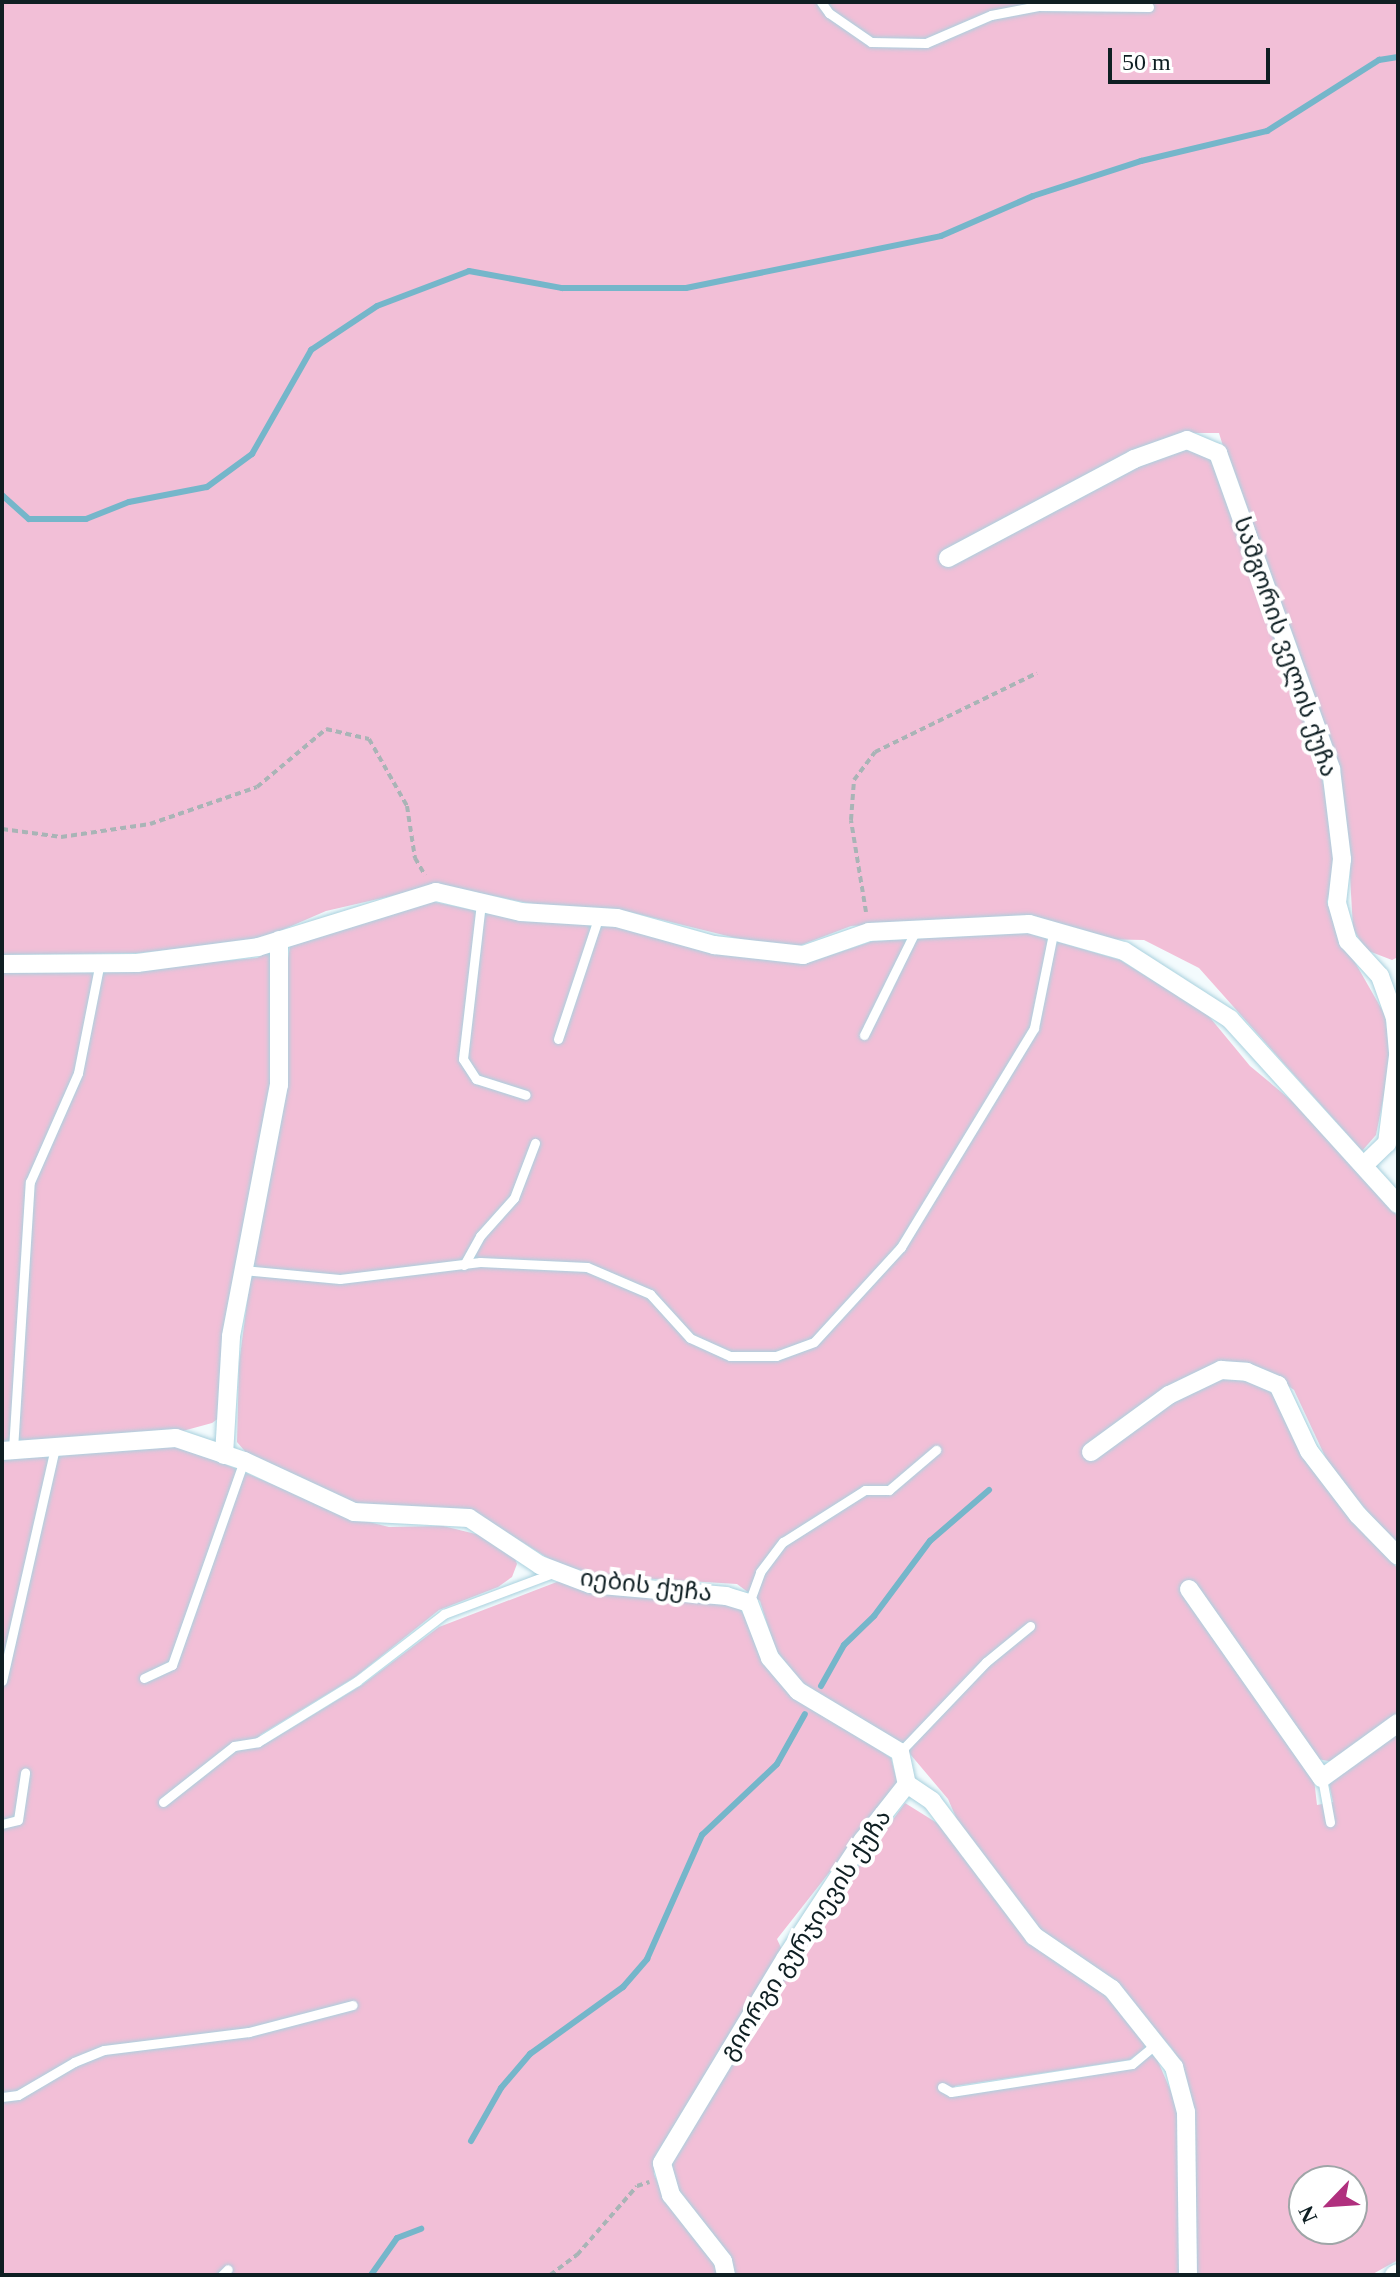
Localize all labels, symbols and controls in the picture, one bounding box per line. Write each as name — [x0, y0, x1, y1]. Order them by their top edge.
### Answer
scale bar — [1112, 32, 1274, 82]
text: 50 m — [1122, 49, 1171, 75]
street label: სამგორის ველის ქუჩა — [1227, 513, 1343, 781]
street label: იების ქუჩა — [578, 1564, 714, 1608]
street label: გიორგი გურჯიევის ქუჩა — [714, 1804, 898, 2066]
north arrow — [1288, 2165, 1368, 2245]
text: N — [1293, 2202, 1322, 2227]

